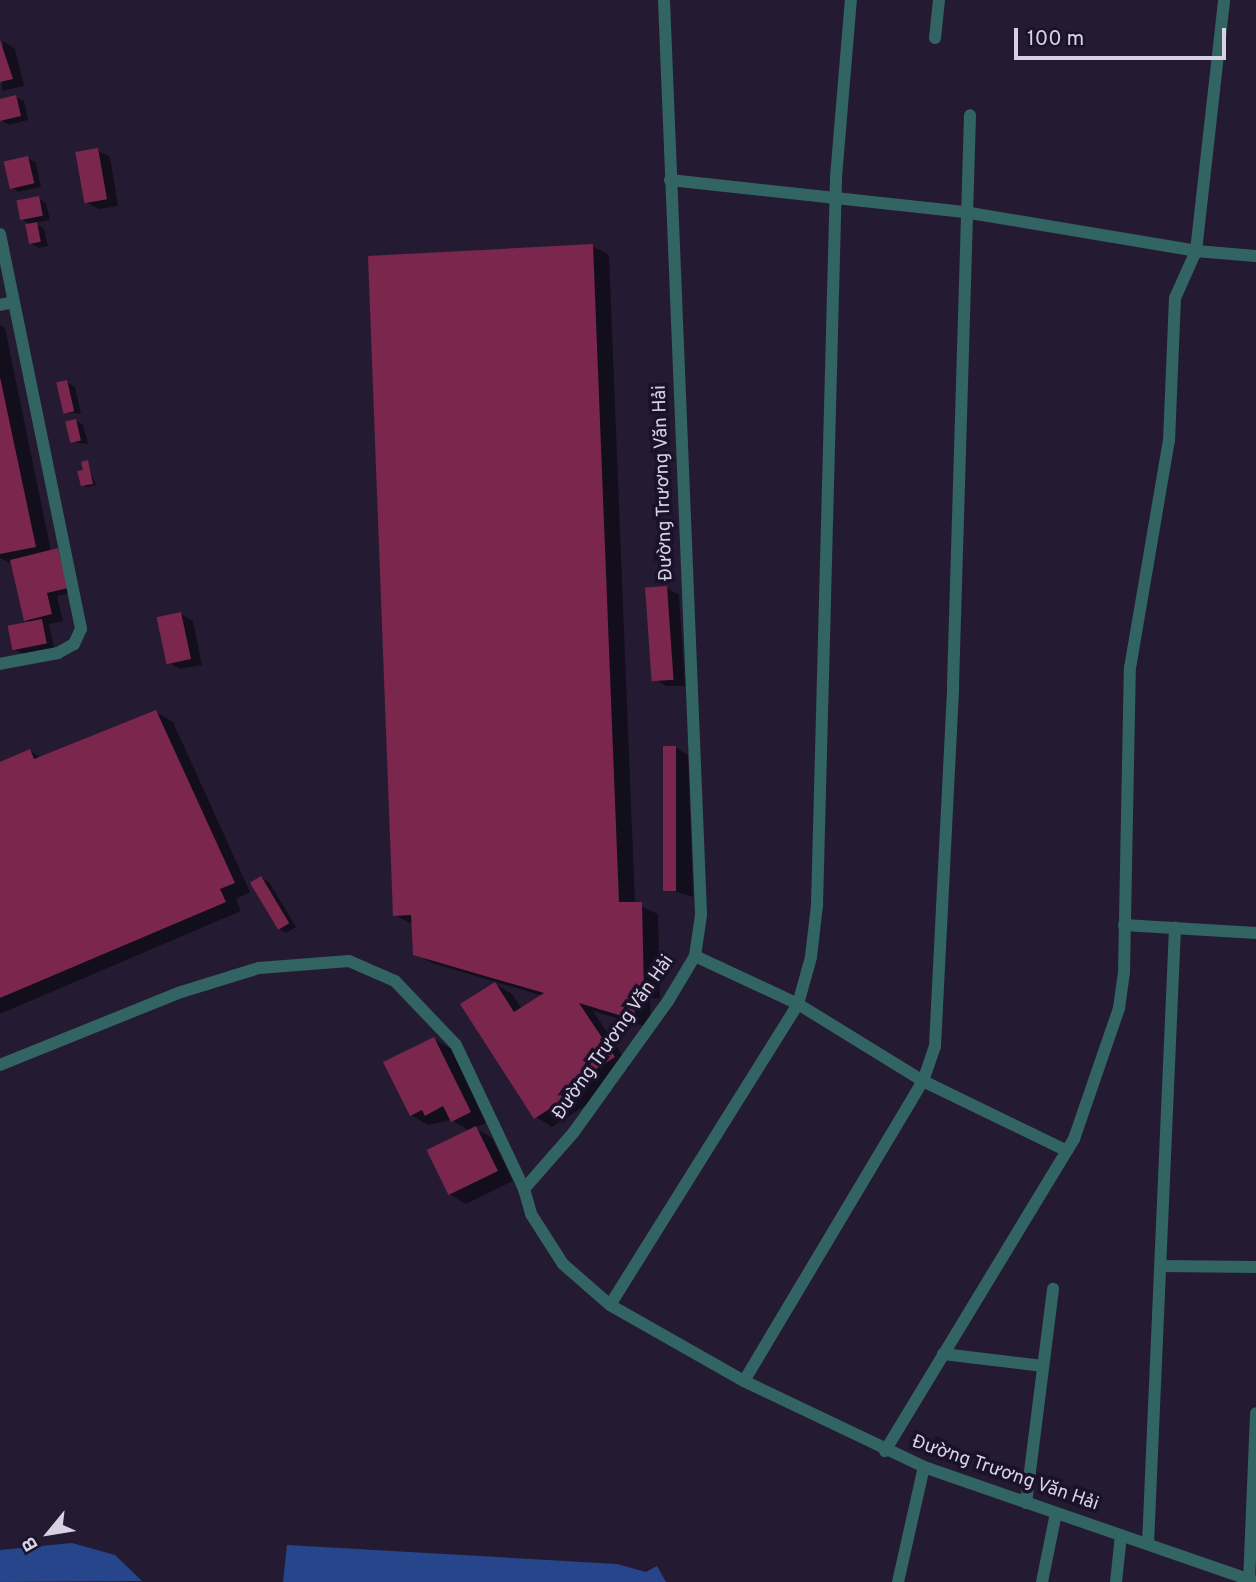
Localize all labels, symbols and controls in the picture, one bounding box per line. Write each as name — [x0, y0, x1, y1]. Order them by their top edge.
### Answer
scale bar — [1018, 14, 1230, 58]
text: 100 m — [1027, 26, 1084, 53]
street label: Đường Trương Văn Hải — [649, 384, 679, 582]
street label: Đường Trương Văn Hải — [548, 951, 680, 1125]
street label: Đường Trương Văn Hải — [908, 1431, 1102, 1517]
north arrow — [14, 1498, 84, 1568]
text: B — [17, 1532, 44, 1555]

